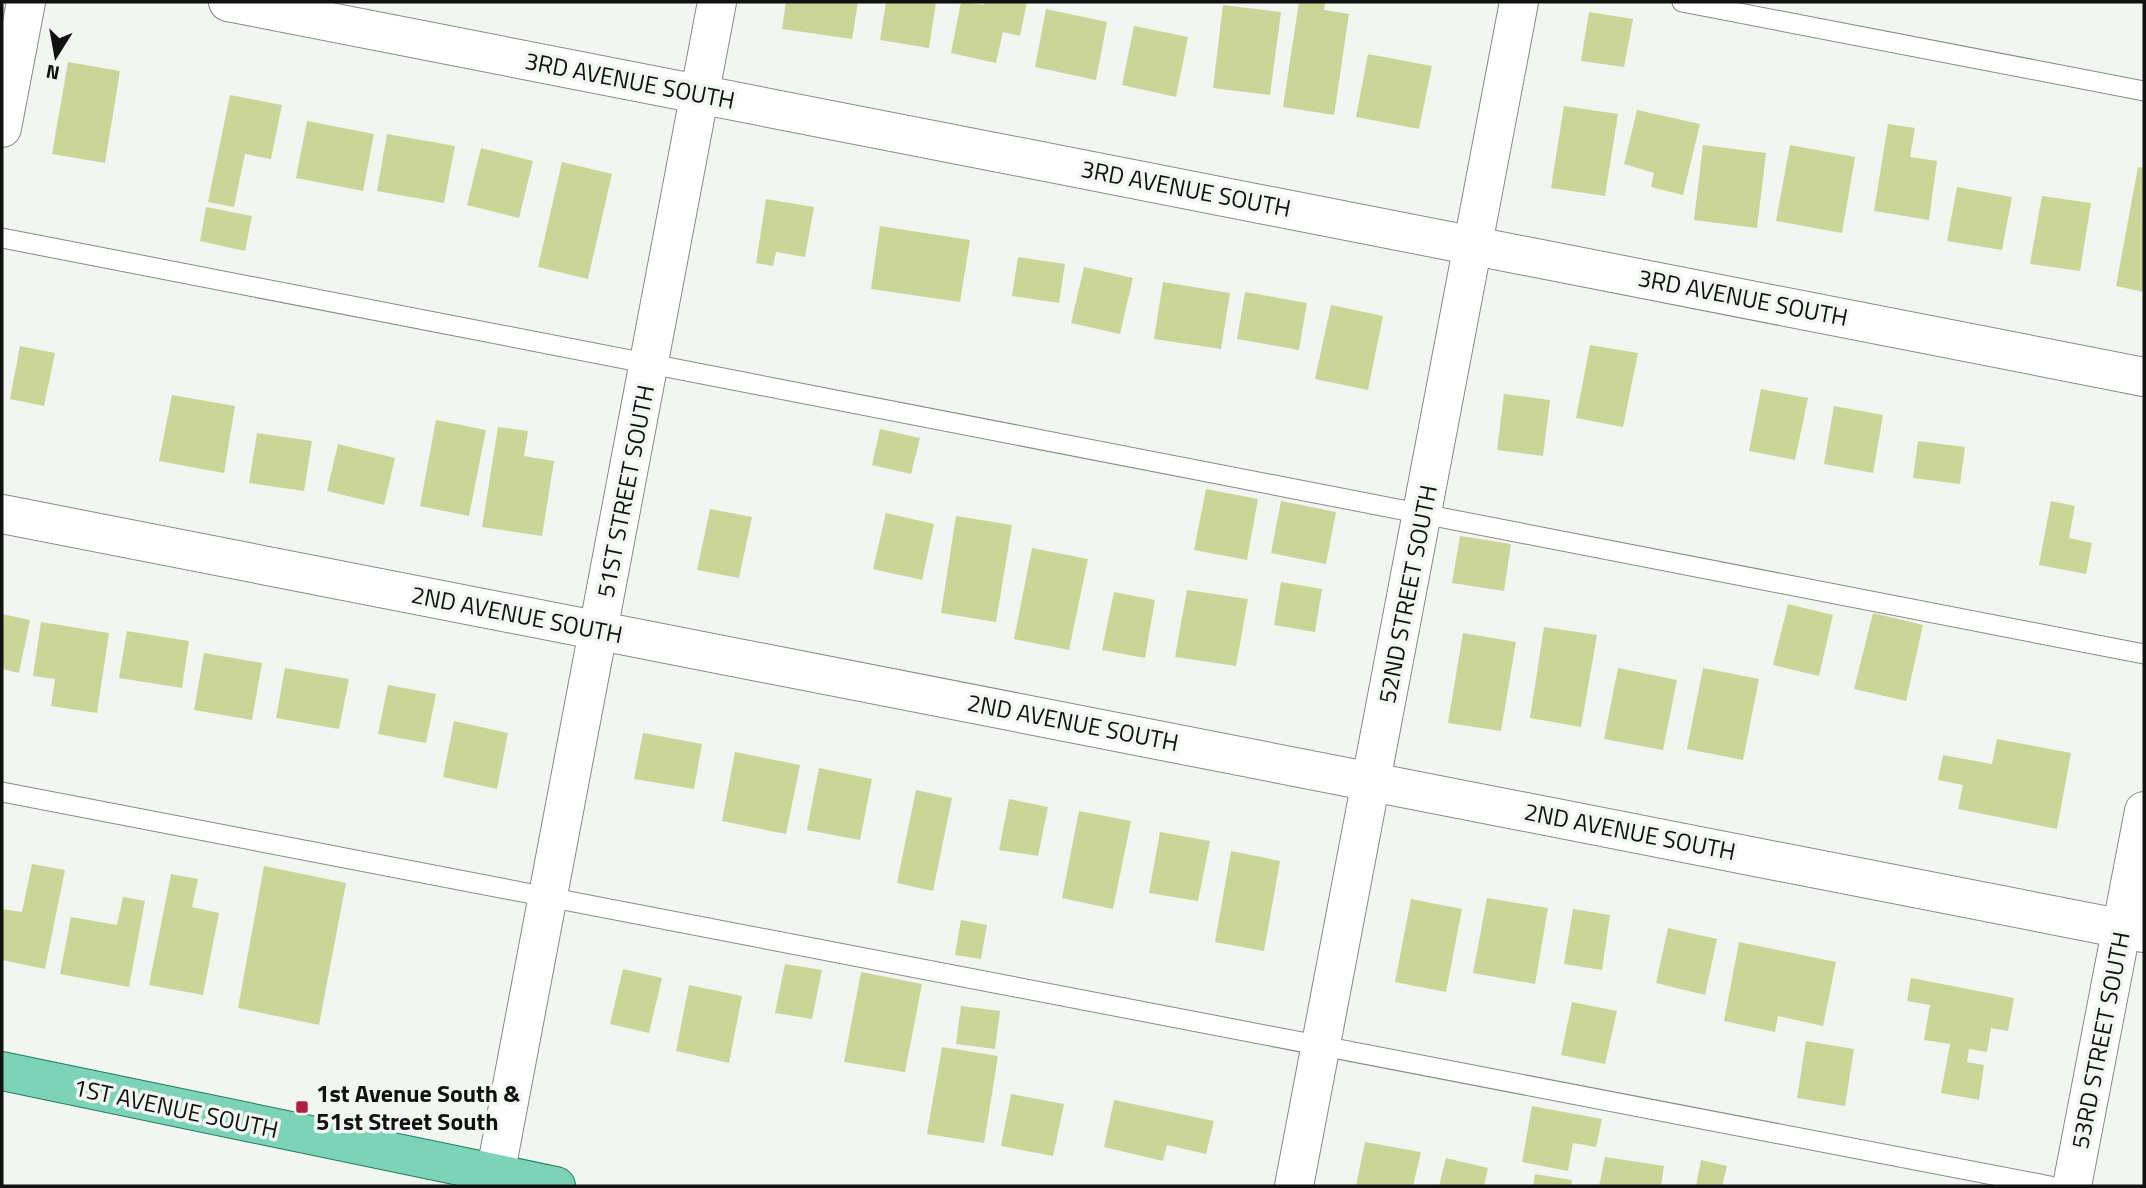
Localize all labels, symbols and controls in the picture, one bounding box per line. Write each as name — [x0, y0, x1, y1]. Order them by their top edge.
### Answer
north arrow — [21, 21, 91, 91]
street label: 3RD AVENUE SOUTH — [522, 42, 738, 118]
text: N — [43, 58, 62, 89]
street label: 3RD AVENUE SOUTH — [1078, 150, 1294, 226]
street label: 3RD AVENUE SOUTH — [1635, 259, 1851, 335]
street label: 51ST STREET SOUTH — [587, 382, 663, 600]
street label: 52ND STREET SOUTH — [1368, 482, 1446, 706]
street label: 2ND AVENUE SOUTH — [408, 576, 626, 652]
street label: 2ND AVENUE SOUTH — [964, 684, 1182, 760]
street label: 2ND AVENUE SOUTH — [1521, 793, 1739, 869]
street label: 53RD STREET SOUTH — [2061, 928, 2139, 1152]
street label: 1ST AVENUE SOUTH — [70, 1069, 282, 1147]
place label: 1st Avenue South & 51st Street South — [316, 1075, 520, 1139]
marker: 1st Avenue South & 51st Street South — [294, 1099, 310, 1115]

